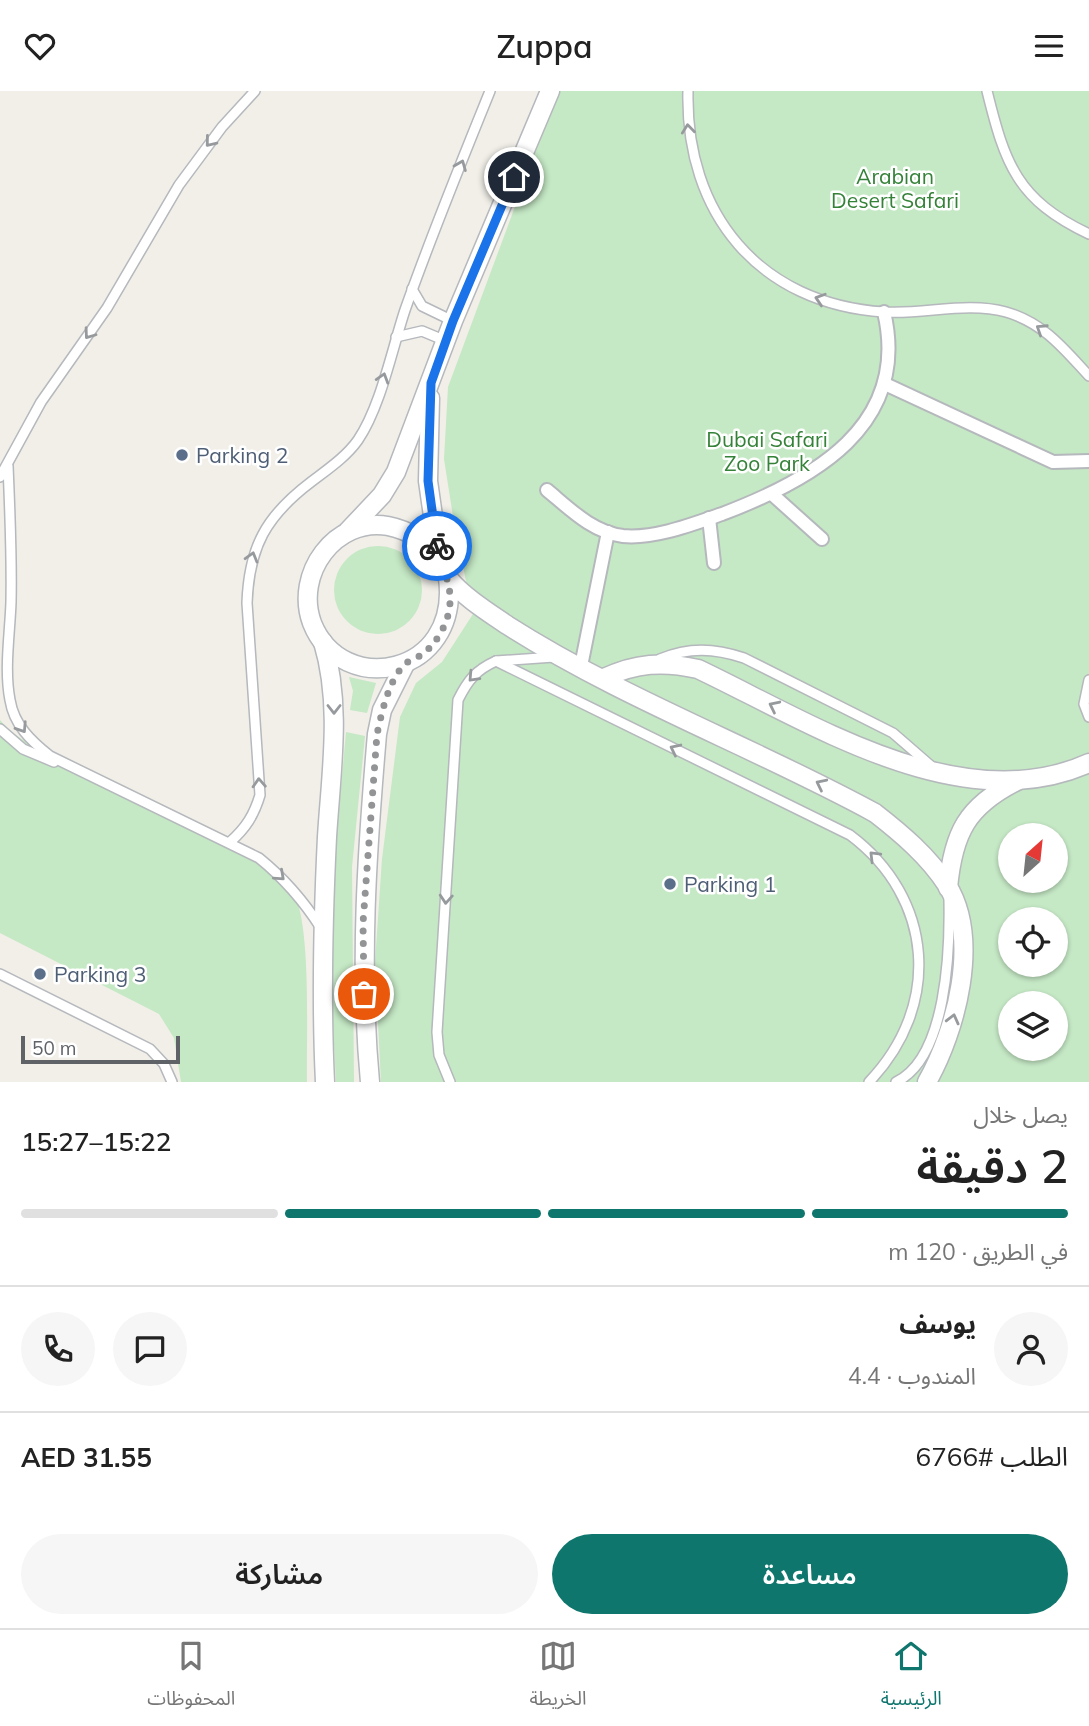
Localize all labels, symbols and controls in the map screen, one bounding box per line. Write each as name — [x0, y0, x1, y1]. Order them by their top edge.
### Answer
text: Zuppa — [496, 26, 593, 66]
icon: heart — [21, 27, 59, 65]
icon: menu — [1030, 27, 1068, 65]
one-way arrow — [681, 123, 696, 135]
one-way arrow — [206, 135, 219, 147]
pin — [484, 147, 544, 207]
icon: home — [495, 158, 533, 196]
one-way arrow — [453, 159, 467, 171]
park label: Arabian Desert Safari — [831, 163, 959, 213]
one-way arrow — [814, 293, 826, 307]
one-way arrow — [1036, 325, 1049, 338]
one-way arrow — [84, 326, 97, 339]
one-way arrow — [374, 372, 389, 384]
park label: Dubai Safari Zoo Park — [706, 426, 828, 476]
place label: Parking 2 — [196, 442, 288, 468]
marker: Parking 2 — [174, 447, 190, 463]
courier — [402, 511, 472, 581]
icon: bike — [418, 527, 456, 565]
one-way arrow — [244, 551, 259, 563]
one-way arrow — [469, 669, 481, 682]
one-way arrow — [769, 701, 781, 715]
one-way arrow — [326, 704, 342, 715]
one-way arrow — [14, 720, 27, 733]
one-way arrow — [670, 743, 682, 757]
one-way arrow — [251, 778, 266, 789]
one-way arrow — [816, 779, 828, 793]
north arrow — [998, 823, 1068, 893]
map controls — [998, 823, 1068, 1061]
one-way arrow — [870, 851, 883, 864]
one-way arrow — [272, 868, 285, 881]
place label: Parking 1 — [684, 871, 776, 897]
marker: Parking 1 — [662, 876, 678, 892]
one-way arrow — [438, 894, 453, 905]
button: locate — [998, 907, 1068, 977]
place label: Parking 3 — [54, 961, 146, 987]
pin — [334, 964, 394, 1024]
marker: Parking 3 — [32, 966, 48, 982]
icon: bag — [345, 975, 383, 1013]
button: layers — [998, 991, 1068, 1061]
one-way arrow — [945, 1013, 959, 1025]
scale bar — [21, 1033, 180, 1065]
text: 50 m — [32, 1036, 76, 1060]
text: يصل خلال — [973, 1100, 1068, 1129]
text: 15:22–15:27 — [21, 1125, 171, 1158]
text: 2 دقيقة — [917, 1137, 1068, 1195]
text: في الطريق · 120 m — [888, 1237, 1068, 1266]
text: يوسف — [899, 1307, 976, 1340]
button: phone — [21, 1312, 95, 1386]
button: chat — [113, 1312, 187, 1386]
button: person — [994, 1312, 1068, 1386]
text: المندوب · 4.4 — [848, 1361, 976, 1390]
text: الطلب #6766 — [916, 1440, 1068, 1473]
text: AED 31.55 — [21, 1441, 152, 1474]
button: مشاركة — [21, 1534, 538, 1614]
button: مساعدة — [552, 1534, 1068, 1614]
tab: المحفوظات — [147, 1637, 235, 1719]
tab: الخريطة — [530, 1637, 587, 1719]
tab: الرئيسية — [881, 1637, 942, 1719]

